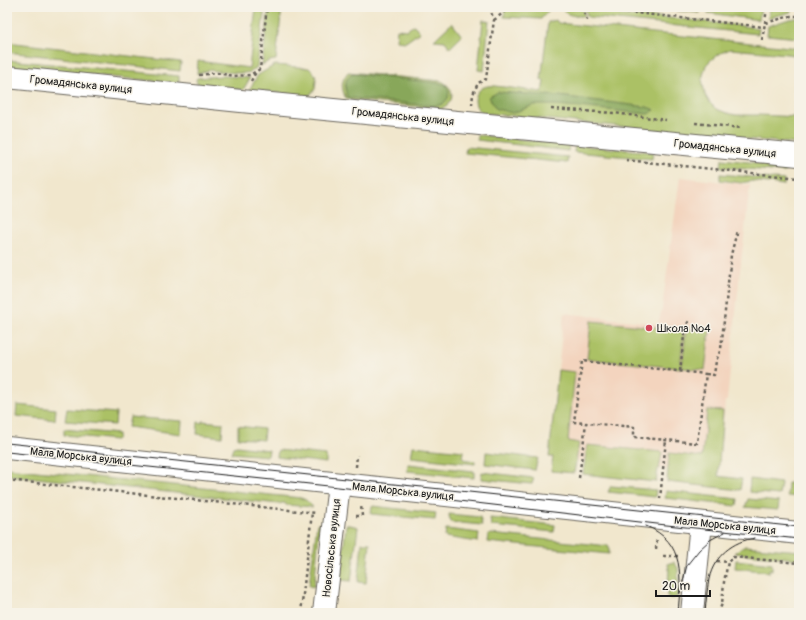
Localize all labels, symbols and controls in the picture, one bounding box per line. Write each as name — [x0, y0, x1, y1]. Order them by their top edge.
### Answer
street label: Громадянська вулиця — [29, 73, 133, 96]
street label: Громадянська вулиця — [351, 105, 455, 128]
street label: Громадянська вулиця — [673, 137, 777, 160]
place label: Школа №4 — [657, 322, 711, 335]
marker: Школа №4 — [644, 323, 654, 333]
street label: Мала Морська вулиця — [30, 445, 132, 468]
street label: Мала Морська вулиця — [352, 480, 454, 503]
street label: Новосільська вулиця — [320, 498, 343, 598]
street label: Мала Морська вулиця — [674, 514, 776, 537]
scale bar — [656, 572, 710, 598]
text: 20 m — [662, 579, 691, 594]

